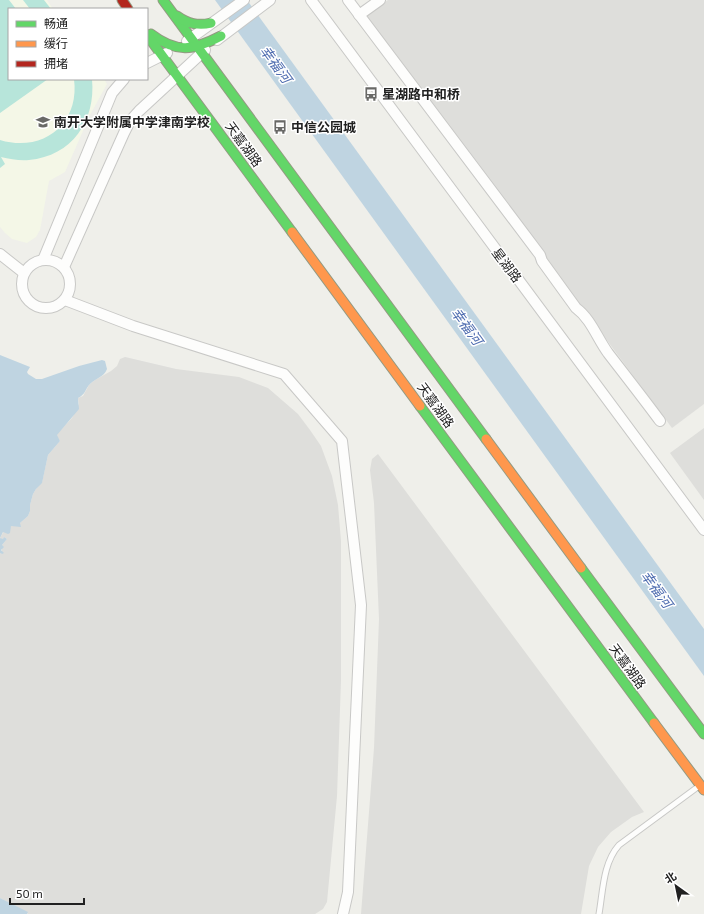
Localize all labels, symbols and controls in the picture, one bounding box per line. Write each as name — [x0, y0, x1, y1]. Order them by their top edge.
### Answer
legend — [8, 8, 148, 80]
text: 畅通 — [44, 16, 68, 30]
text: 缓行 — [44, 36, 68, 50]
water label: 幸福河 — [257, 42, 297, 88]
text: 拥堵 — [44, 56, 68, 70]
bus stop icon: 星湖路中和桥 — [363, 86, 379, 102]
place label: 星湖路中和桥 — [382, 86, 460, 102]
school or university icon: 南开大学附属中学津南学校 — [35, 114, 51, 130]
place label: 南开大学附属中学津南学校 — [54, 114, 210, 130]
street label: 天嘉湖路 — [222, 118, 266, 170]
bus stop icon: 中信公园城 — [272, 119, 288, 135]
place label: 中信公园城 — [291, 119, 356, 135]
street label: 星湖路 — [489, 245, 525, 285]
water label: 幸福河 — [448, 304, 488, 350]
street label: 天嘉湖路 — [414, 379, 458, 431]
water label: 幸福河 — [638, 567, 678, 613]
street label: 天嘉湖路 — [606, 640, 650, 692]
north arrow — [656, 866, 696, 906]
text: 北 — [662, 869, 678, 886]
scale bar — [10, 880, 84, 906]
text: 50 m — [16, 886, 43, 900]

